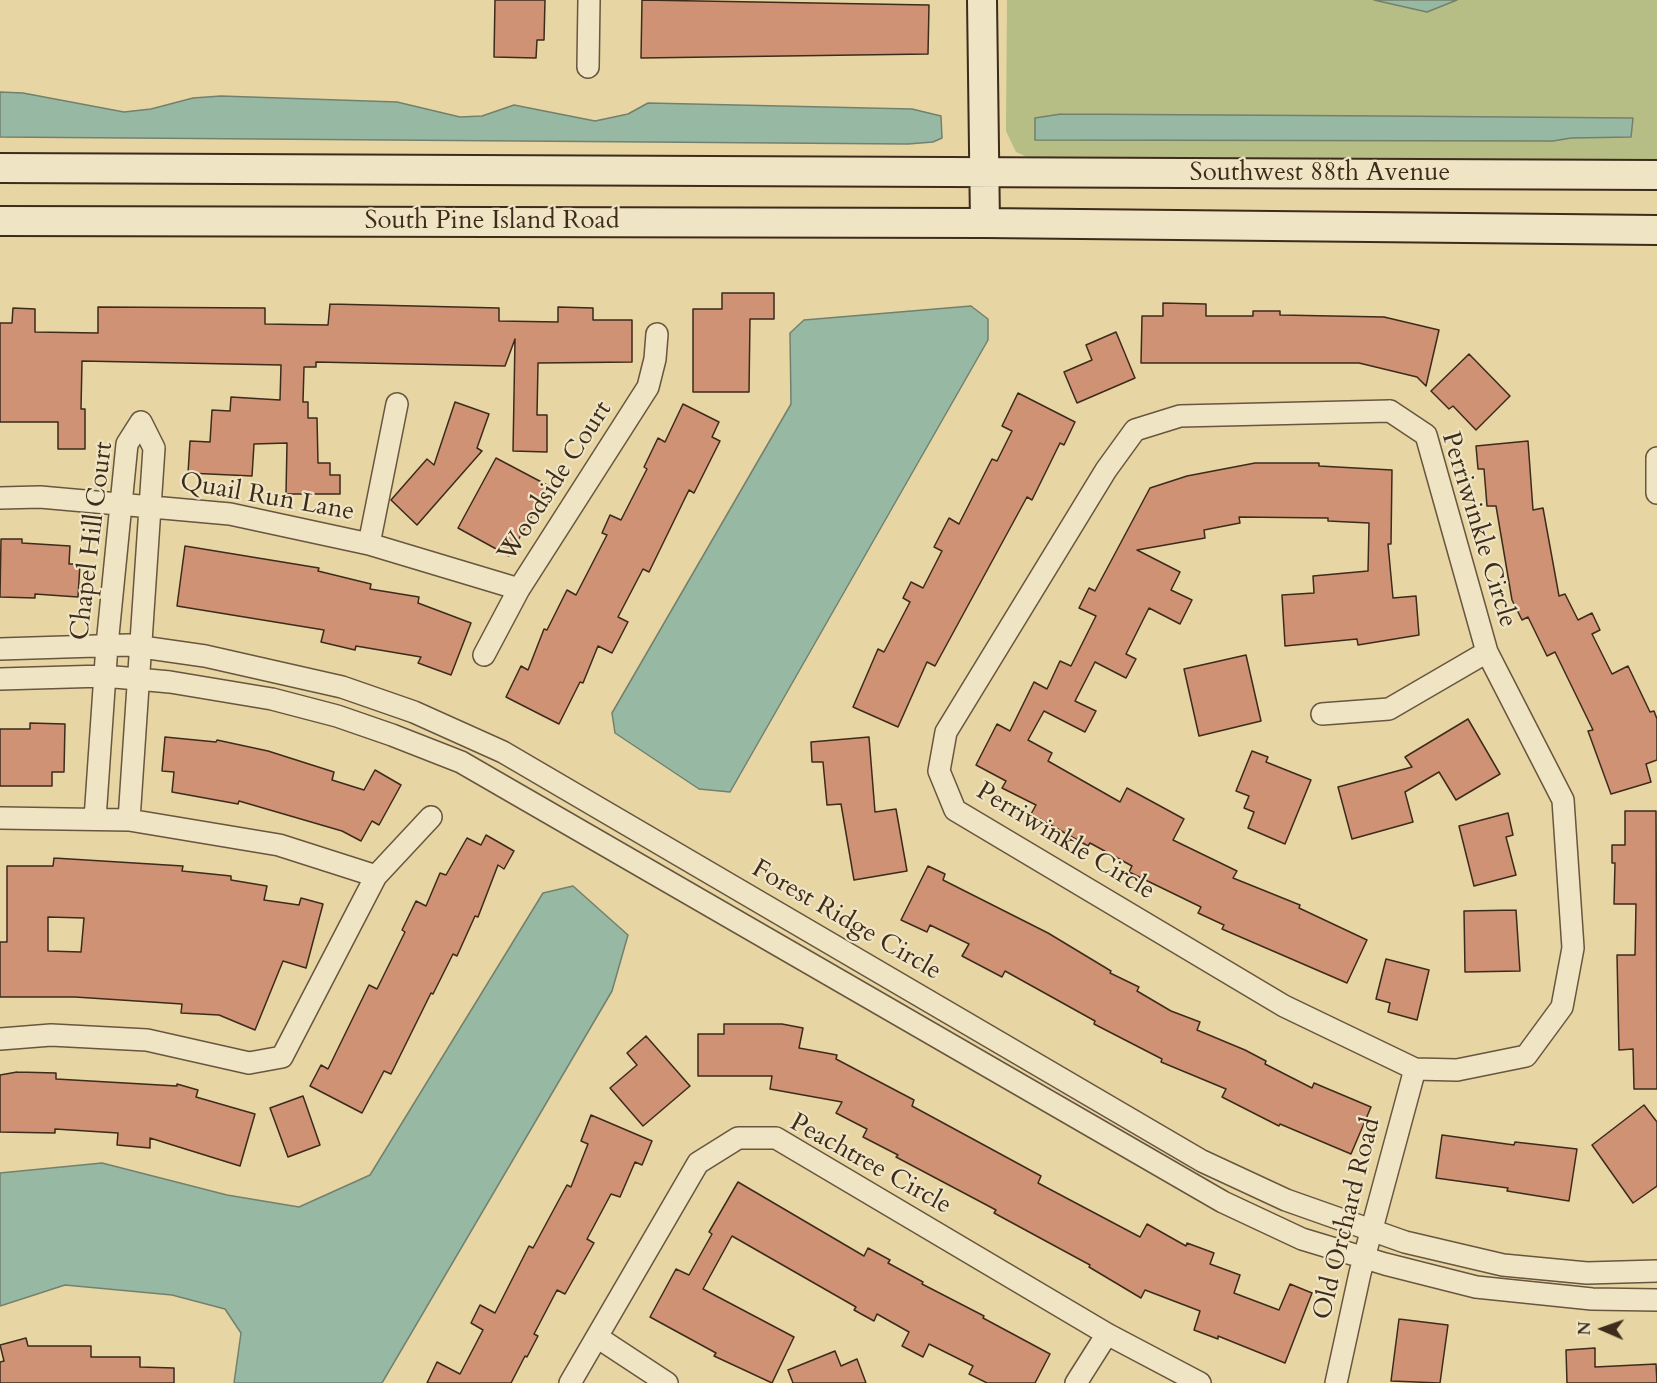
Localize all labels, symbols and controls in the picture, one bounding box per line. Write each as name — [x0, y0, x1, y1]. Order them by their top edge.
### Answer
street label: Southwest 88th Avenue — [1190, 158, 1450, 190]
street label: South Pine Island Road — [364, 206, 620, 238]
street label: Woodside Court — [492, 396, 620, 568]
street label: Perriwinkle Circle — [1433, 429, 1523, 631]
street label: Chapel Hill Court — [65, 440, 121, 642]
street label: Quail Run Lane — [177, 467, 357, 529]
street label: Perriwinkle Circle — [970, 776, 1160, 908]
street label: Forest Ridge Circle — [746, 854, 946, 988]
street label: Peachtree Circle — [784, 1108, 956, 1222]
street label: Old Orchard Road — [1308, 1115, 1388, 1323]
north arrow — [1573, 1299, 1633, 1359]
text: N — [1574, 1321, 1596, 1336]

